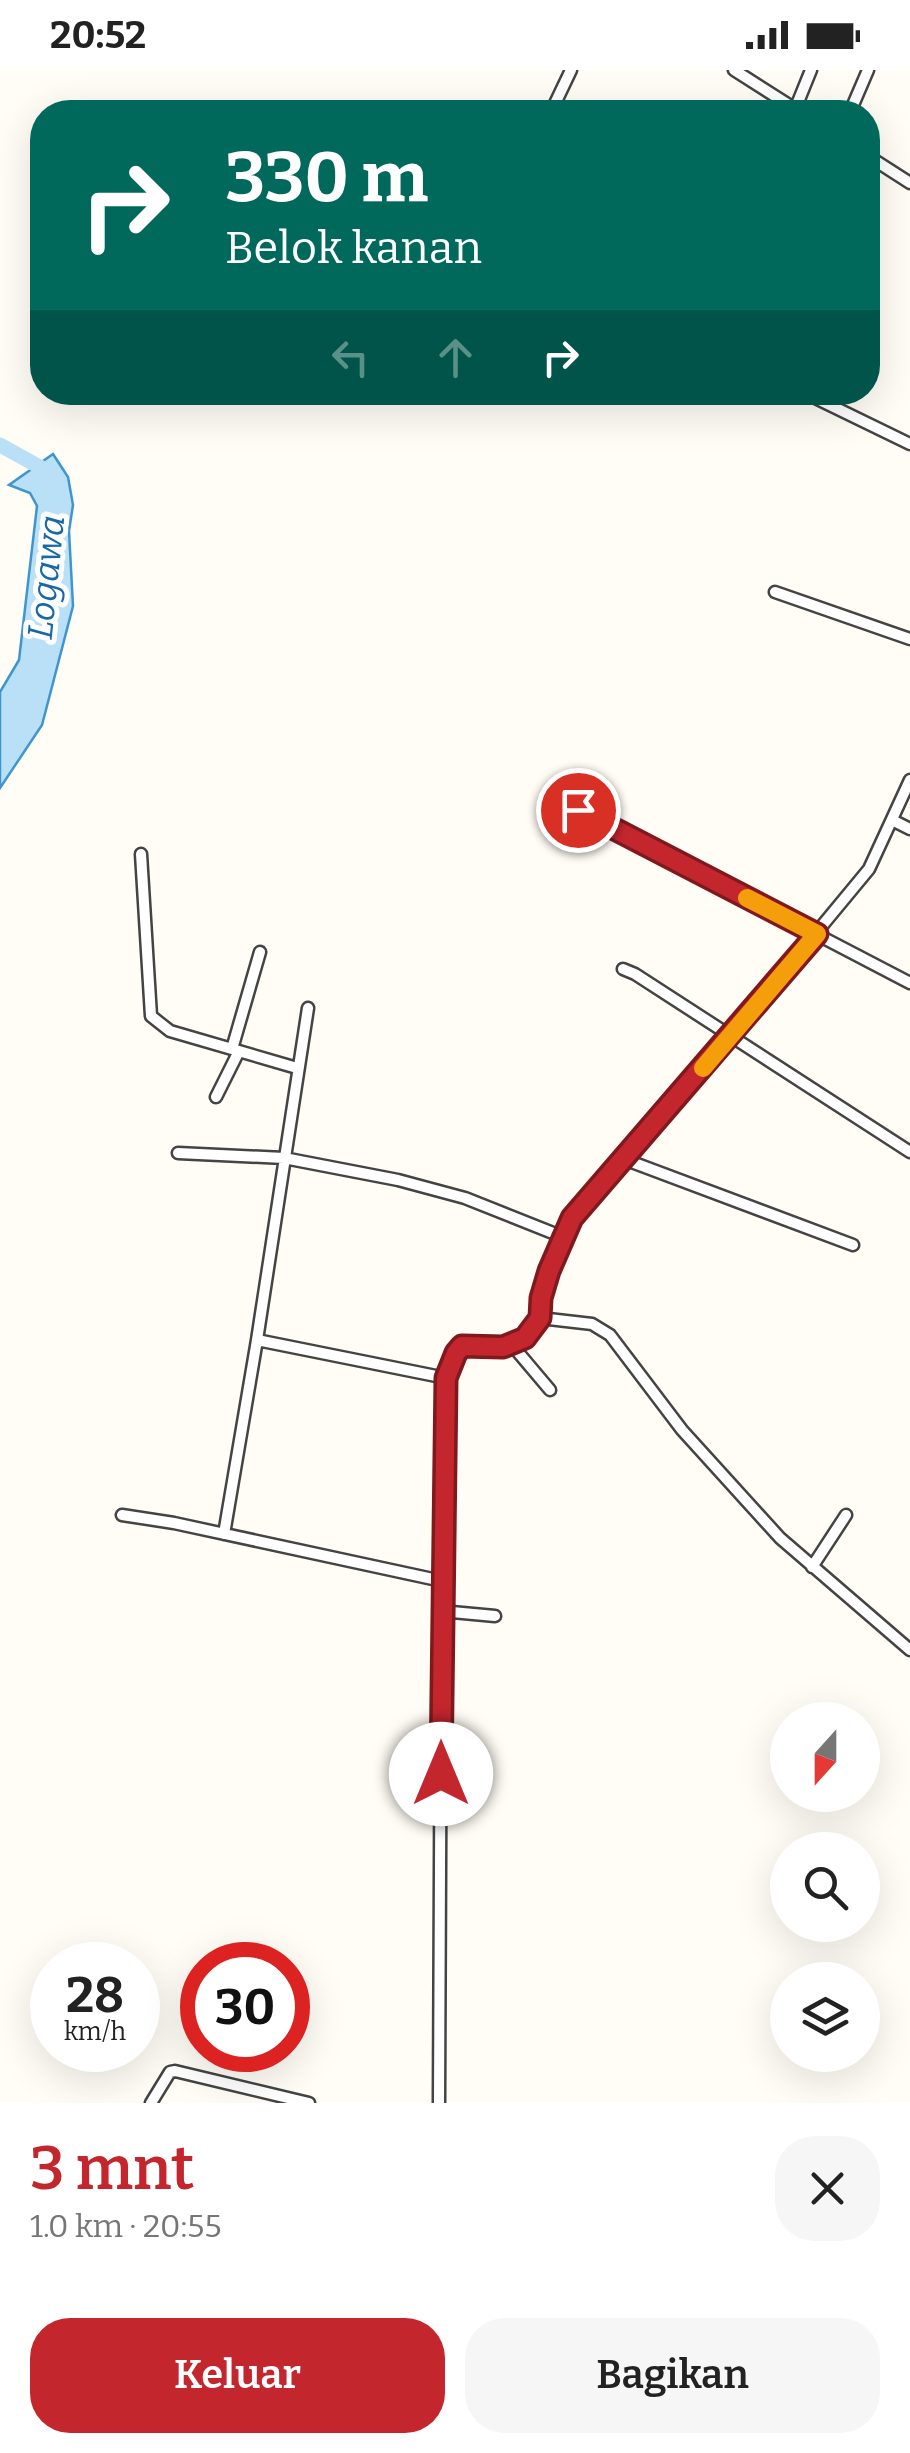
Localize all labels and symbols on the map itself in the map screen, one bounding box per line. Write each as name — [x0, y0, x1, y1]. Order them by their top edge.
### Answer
water label: Logawa — [19, 513, 73, 641]
pin — [536, 768, 621, 853]
north arrow — [770, 1702, 880, 1812]
position arrow — [389, 1722, 493, 1826]
speed limit sign: 30 — [180, 1942, 310, 2072]

